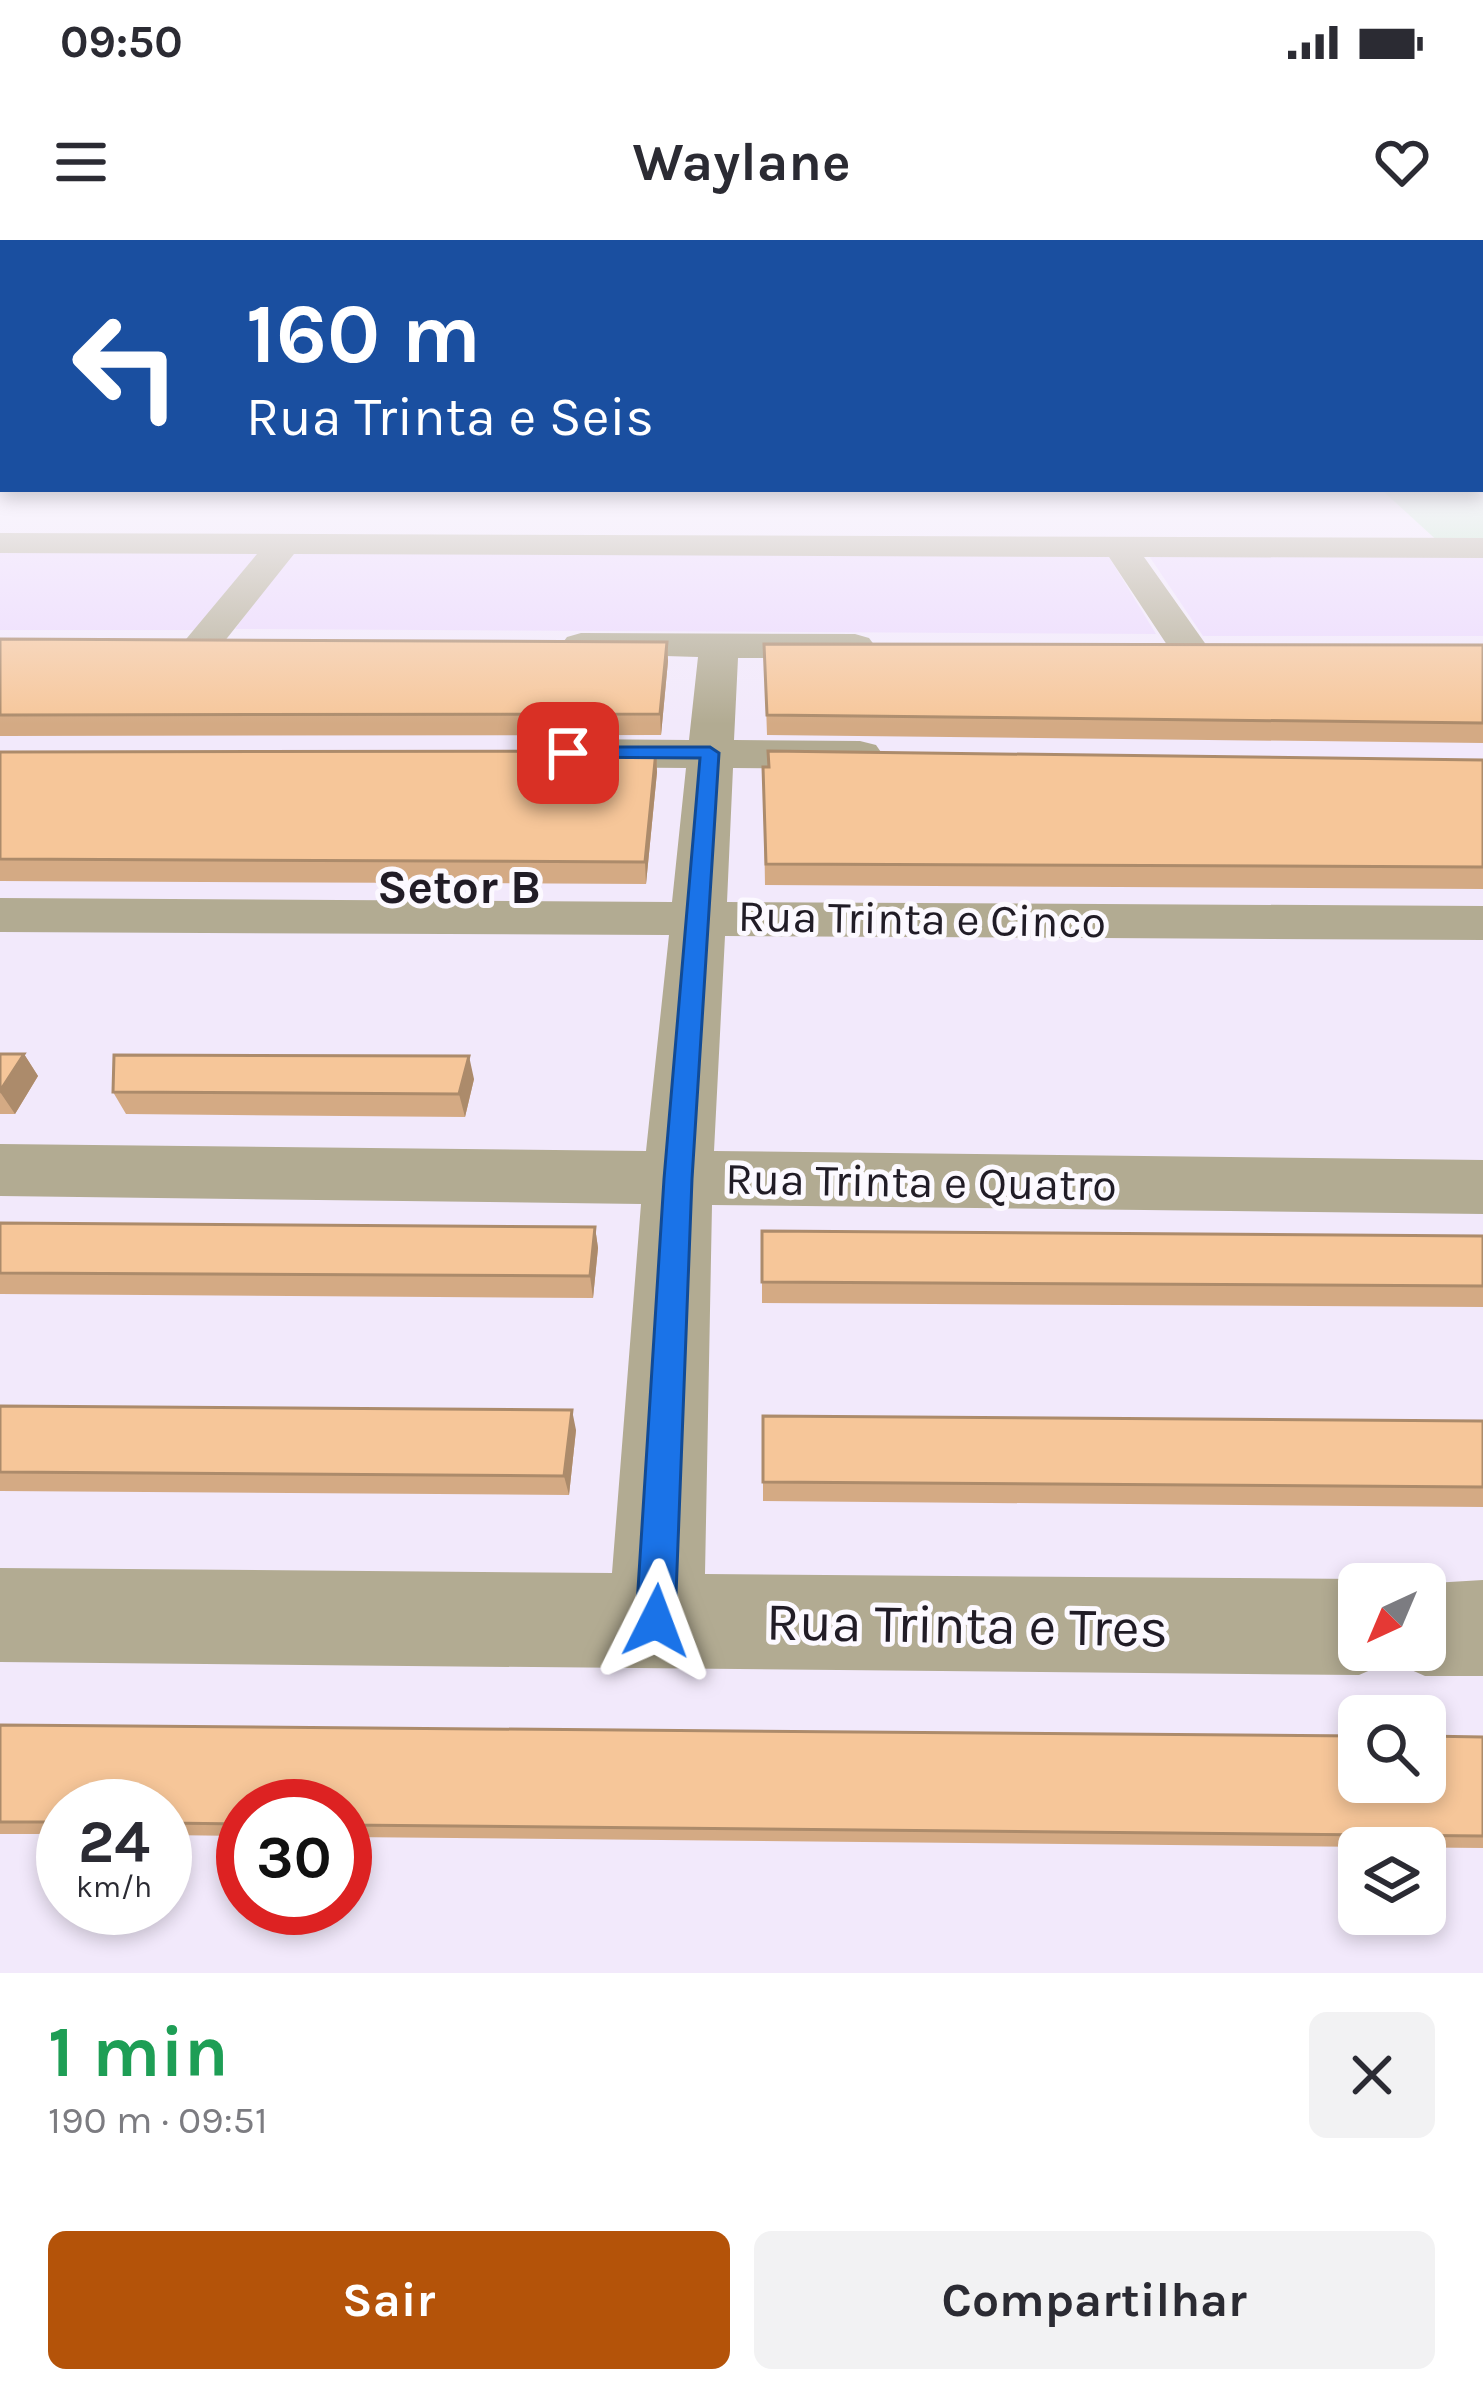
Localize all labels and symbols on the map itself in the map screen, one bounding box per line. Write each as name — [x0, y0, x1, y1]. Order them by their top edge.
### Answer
pin — [517, 702, 619, 804]
district label: Setor B — [377, 859, 541, 915]
street label: Rua Trinta e Cinco — [737, 890, 1107, 948]
street label: Rua Trinta e Quatro — [725, 1153, 1117, 1211]
position arrow — [593, 1558, 719, 1684]
north arrow — [1338, 1563, 1446, 1671]
street label: Rua Trinta e Tres — [766, 1589, 1168, 1661]
speed limit sign: 30 — [216, 1779, 372, 1935]

